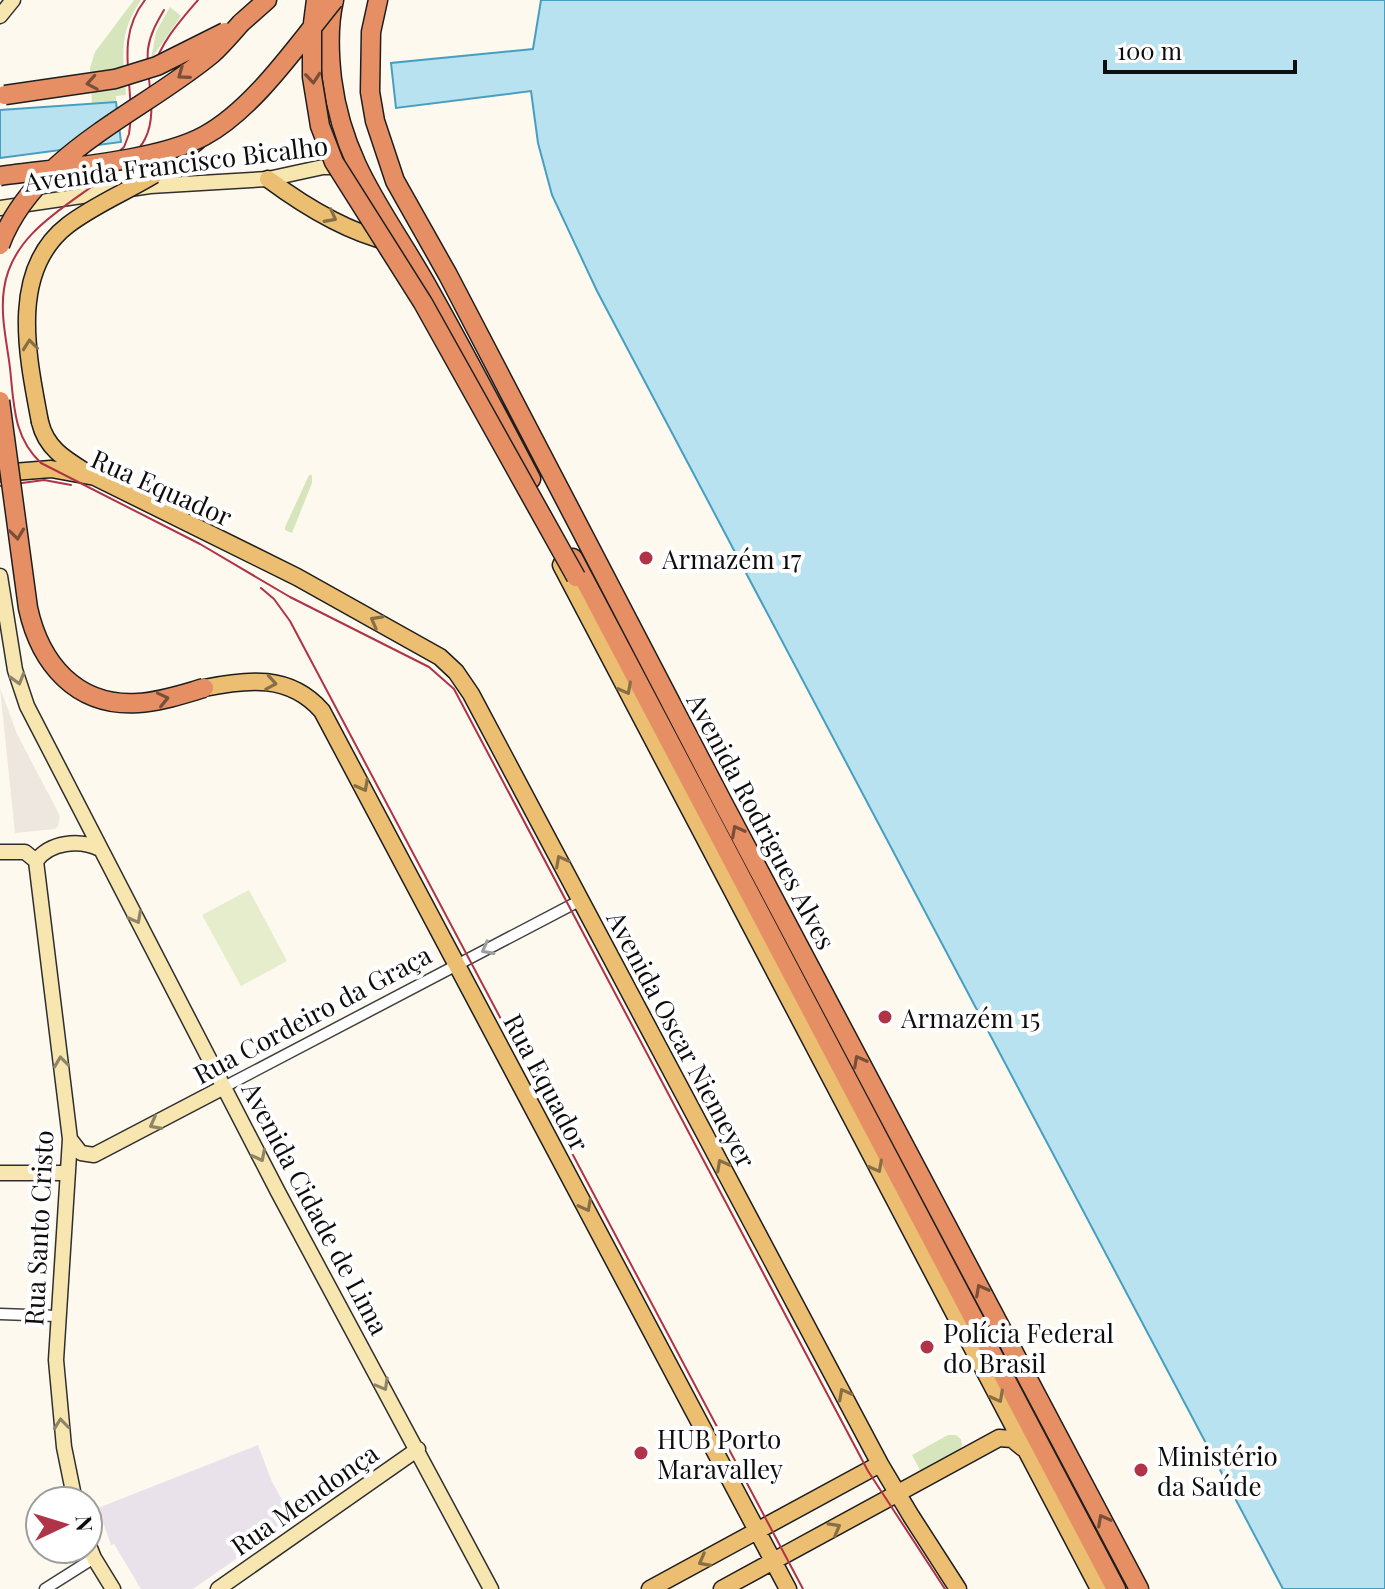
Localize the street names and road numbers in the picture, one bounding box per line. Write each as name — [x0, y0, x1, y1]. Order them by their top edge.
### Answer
street label: Avenida Francisco Bicalho — [21, 127, 330, 199]
street label: Rua Equador — [86, 440, 238, 534]
street label: Avenida Rodrigues Alves — [679, 686, 844, 955]
street label: Avenida Oscar Niemeyer — [599, 904, 765, 1174]
street label: Rua Cordeiro da Graça — [187, 936, 437, 1092]
street label: Rua Equador — [496, 1007, 598, 1157]
street label: Avenida Cidade de Lima — [234, 1075, 398, 1340]
street label: Rua Santo Cristo — [15, 1129, 61, 1327]
street label: Rua Mendonça — [223, 1435, 385, 1563]

